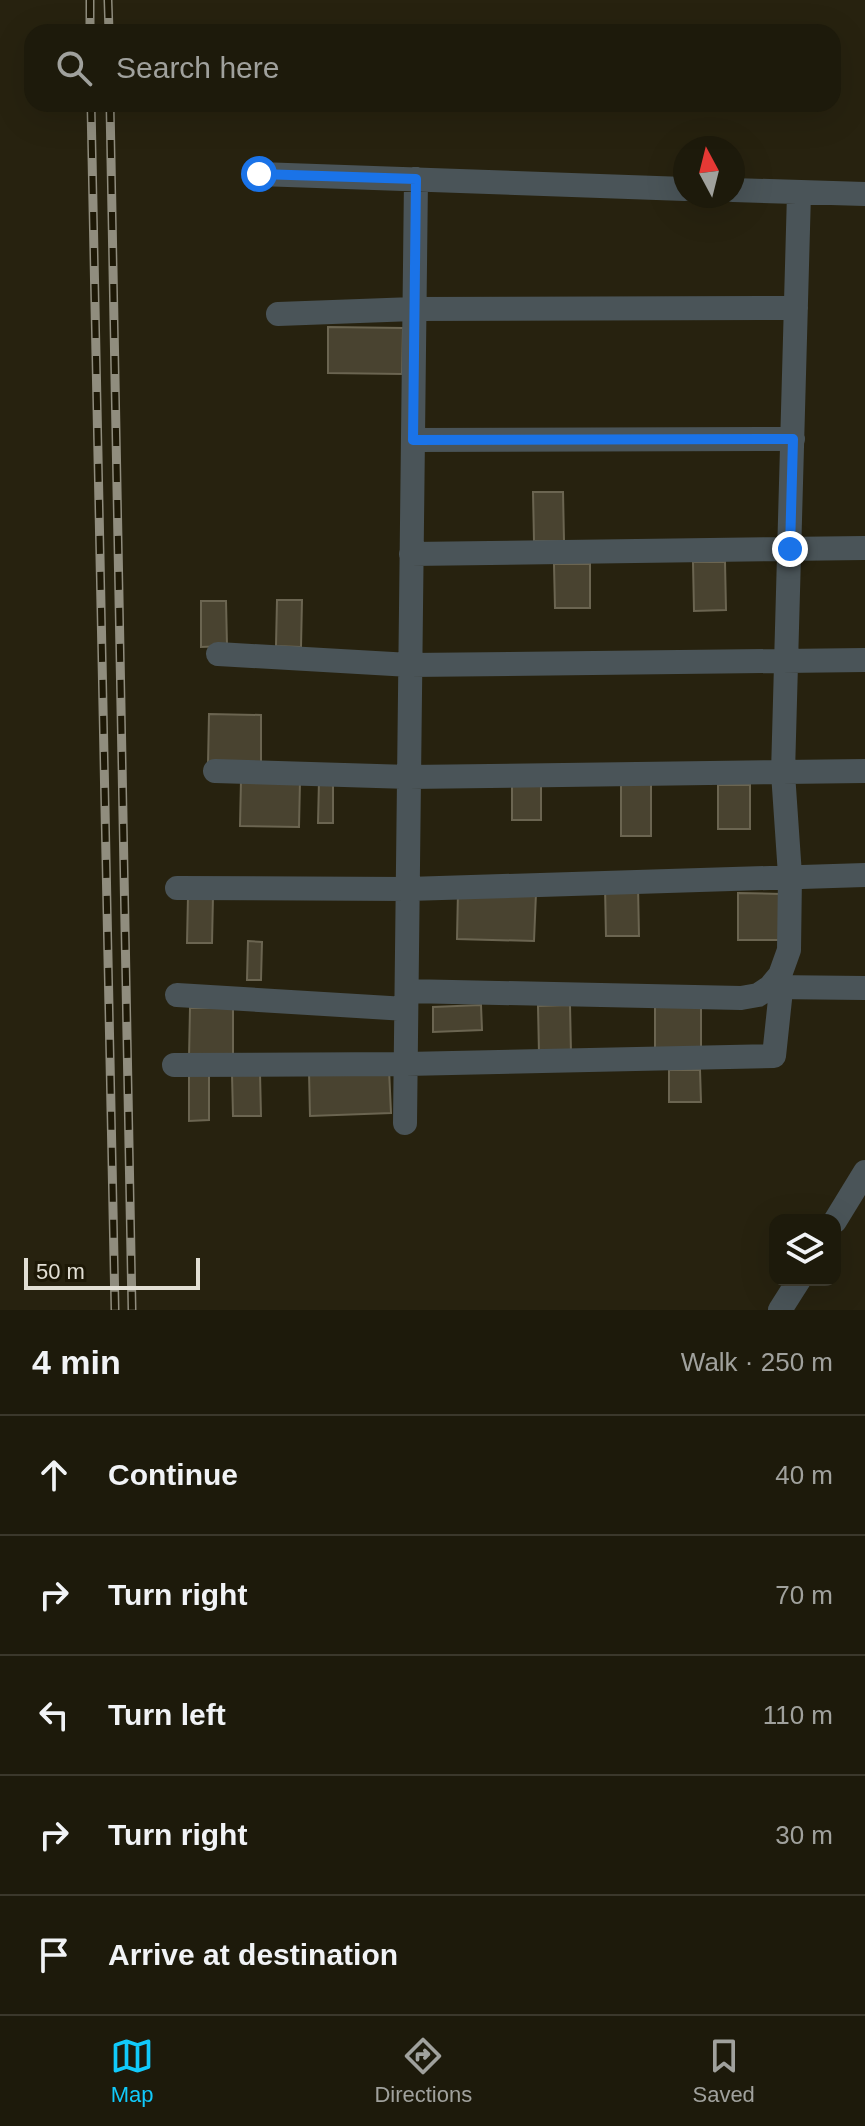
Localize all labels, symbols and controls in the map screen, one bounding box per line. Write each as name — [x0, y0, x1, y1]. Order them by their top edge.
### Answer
search box — [24, 24, 841, 112]
icon: search — [52, 46, 96, 90]
text: Search here — [116, 51, 279, 84]
north arrow — [673, 136, 745, 208]
route start — [241, 156, 277, 192]
route end — [772, 531, 808, 567]
map controls — [769, 1214, 841, 1286]
button: layers — [769, 1214, 841, 1286]
scale bar — [24, 1254, 200, 1290]
text: 50 m — [36, 1259, 85, 1284]
text: 4 min — [32, 1343, 121, 1381]
text: Walk · 250 m — [681, 1347, 833, 1377]
icon: ahead — [32, 1453, 76, 1497]
text: Continue — [108, 1458, 238, 1491]
text: 40 m — [775, 1460, 833, 1490]
icon: right — [32, 1573, 76, 1617]
text: Turn right — [108, 1578, 247, 1611]
text: 70 m — [775, 1580, 833, 1610]
icon: left — [32, 1693, 76, 1737]
text: Turn left — [108, 1698, 226, 1731]
text: 110 m — [763, 1700, 833, 1730]
icon: right — [32, 1813, 76, 1857]
text: Turn right — [108, 1818, 247, 1851]
text: 30 m — [775, 1820, 833, 1850]
icon: arrive — [32, 1933, 76, 1977]
text: Arrive at destination — [108, 1938, 398, 1971]
tab: Map — [110, 2034, 154, 2108]
tab: Directions — [374, 2034, 472, 2108]
tab: Saved — [692, 2034, 755, 2108]

